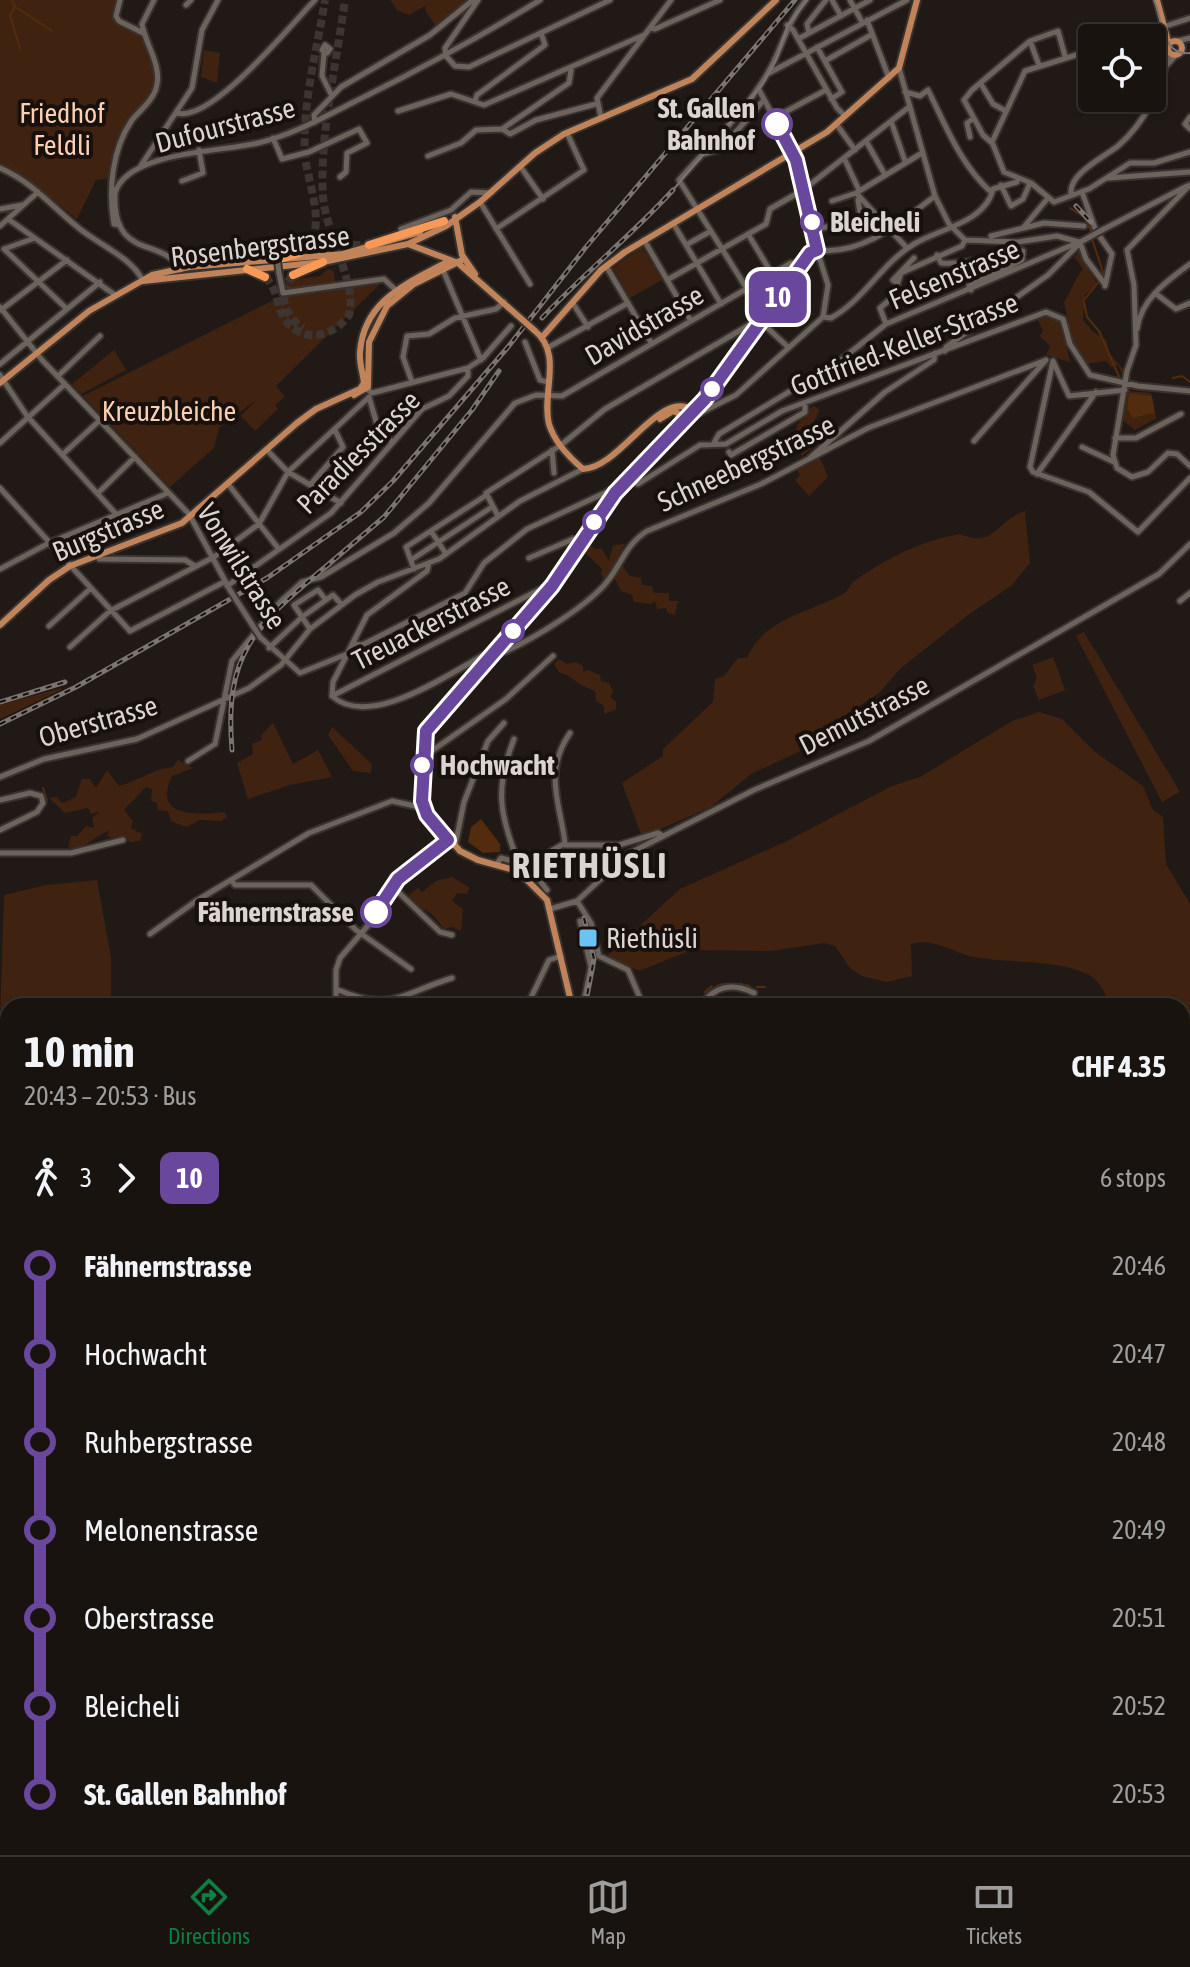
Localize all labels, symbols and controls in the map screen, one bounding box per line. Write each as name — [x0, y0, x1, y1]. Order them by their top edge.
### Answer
map controls — [1078, 24, 1166, 112]
button: locate — [1078, 24, 1166, 112]
street label: Dufourstrasse — [152, 91, 298, 159]
place label: St. Gallen Bahnhof — [658, 92, 755, 156]
park label: Friedhof Feldli — [19, 97, 105, 161]
marker: St. Gallen Bahnhof — [762, 109, 792, 139]
place label: Bleicheli — [830, 206, 920, 238]
marker: Bleicheli — [801, 211, 823, 233]
street label: Rosenbergstrasse — [169, 219, 351, 273]
street label: Felsenstrasse — [884, 232, 1024, 316]
line badge: 10 — [742, 271, 814, 323]
street label: Davidstrasse — [579, 278, 709, 372]
text: 10 — [765, 281, 791, 313]
street label: Gottfried-Keller-Strasse — [786, 286, 1022, 402]
unlabelled marker — [701, 378, 723, 400]
street label: Paradiesstrasse — [290, 384, 426, 520]
park label: Kreuzbleiche — [102, 395, 236, 427]
street label: Schneebergstrasse — [653, 408, 839, 518]
street label: Burgstrasse — [48, 492, 168, 568]
street label: Vonwilstrasse — [191, 498, 293, 634]
unlabelled marker — [583, 511, 605, 533]
street label: Treuackerstrasse — [347, 570, 515, 676]
unlabelled marker — [502, 620, 524, 642]
street label: Demutstrasse — [794, 669, 934, 761]
street label: Oberstrasse — [35, 689, 161, 753]
place label: Hochwacht — [440, 749, 555, 781]
marker: Hochwacht — [411, 754, 433, 776]
district label: RIETHÜSLI — [512, 844, 668, 886]
place label: Fähnernstrasse — [197, 896, 354, 928]
marker: Fähnernstrasse — [361, 897, 391, 927]
place label: Riethüsli — [606, 922, 698, 954]
marker: Riethüsli — [577, 927, 599, 949]
text: 10 min — [24, 1026, 135, 1076]
text: CHF 4.35 — [1071, 1049, 1166, 1083]
text: 20:43 – 20:53 · Bus — [24, 1081, 196, 1111]
icon: walk — [24, 1156, 68, 1200]
icon: forward — [104, 1156, 148, 1200]
text: 10 — [176, 1162, 203, 1194]
text: 3 — [80, 1163, 92, 1193]
text: 6 stops — [1100, 1163, 1166, 1193]
text: Fähnernstrasse — [84, 1249, 252, 1283]
text: 20:46 — [1112, 1251, 1166, 1281]
text: Hochwacht — [84, 1337, 207, 1371]
text: 20:47 — [1112, 1339, 1166, 1369]
text: Ruhbergstrasse — [84, 1425, 253, 1459]
text: 20:48 — [1112, 1427, 1166, 1457]
text: Melonenstrasse — [84, 1513, 258, 1547]
text: 20:49 — [1112, 1515, 1166, 1545]
text: Oberstrasse — [84, 1601, 214, 1635]
text: 20:51 — [1112, 1603, 1166, 1633]
text: Bleicheli — [84, 1689, 181, 1723]
text: 20:52 — [1112, 1691, 1166, 1721]
text: St. Gallen Bahnhof — [84, 1777, 287, 1811]
text: 20:53 — [1112, 1779, 1166, 1809]
tab: Directions — [168, 1875, 250, 1949]
tab: Map — [586, 1875, 630, 1949]
tab: Tickets — [966, 1875, 1022, 1949]

